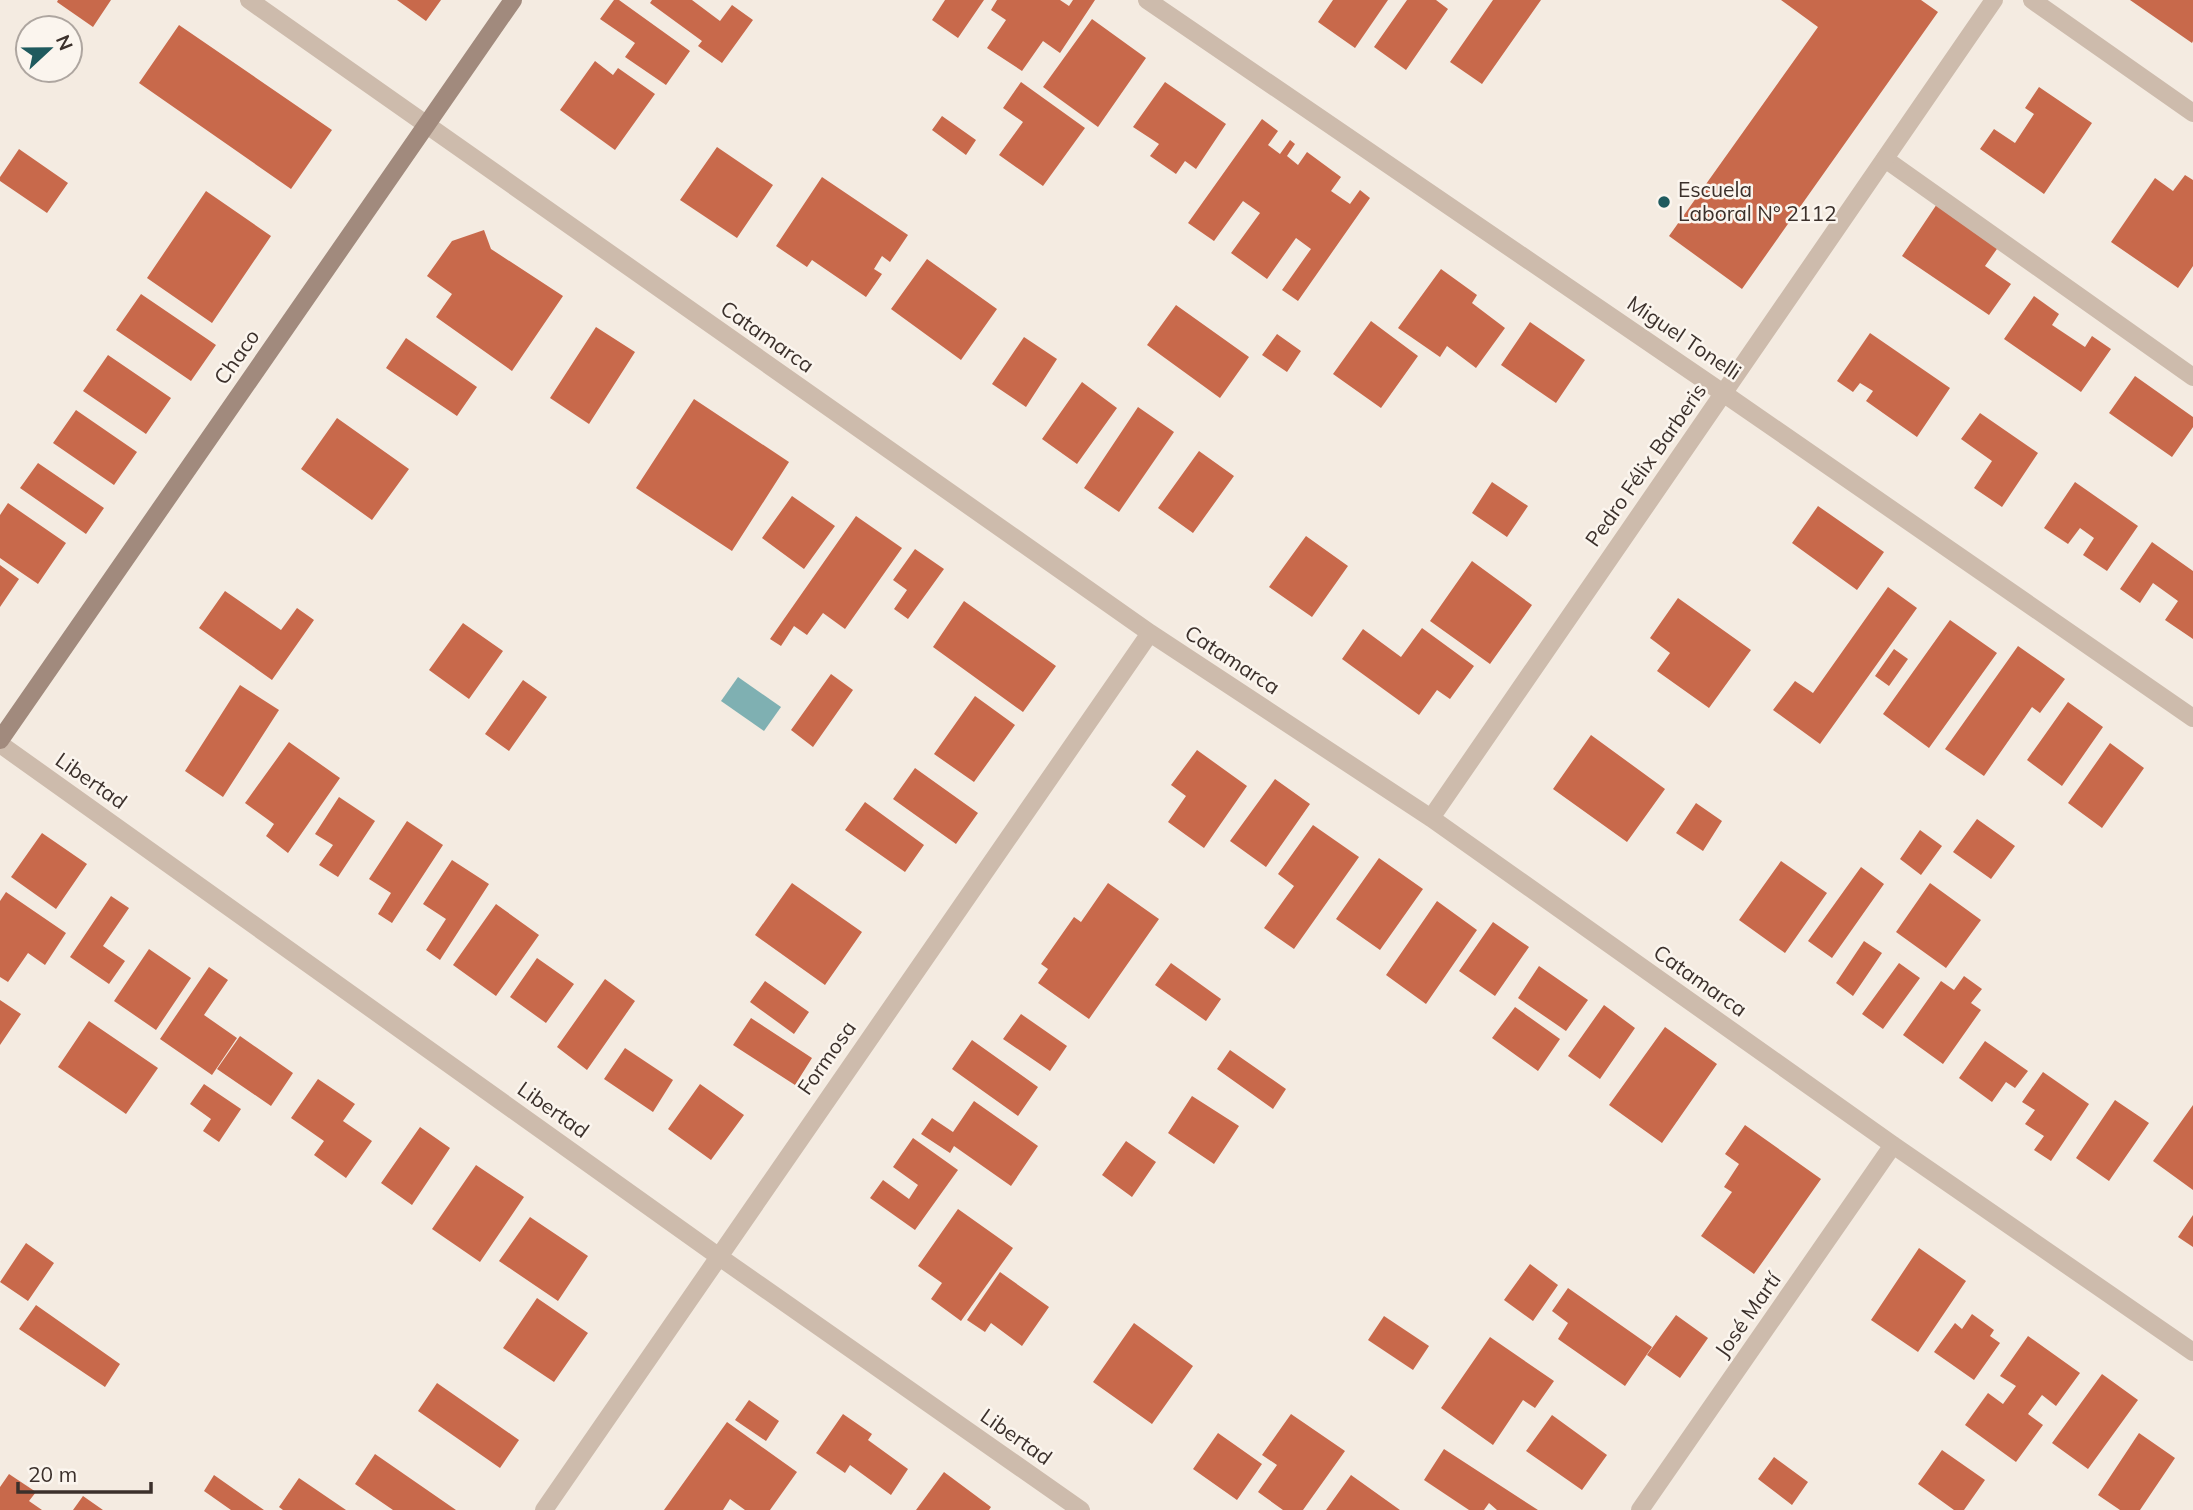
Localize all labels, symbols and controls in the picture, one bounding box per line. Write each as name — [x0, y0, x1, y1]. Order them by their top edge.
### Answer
north arrow — [14, 14, 84, 84]
text: N — [51, 31, 79, 54]
place label: Escuela Laboral N° 2112 — [1678, 176, 1837, 226]
marker: Escuela Laboral N° 2112 — [1656, 194, 1672, 210]
street label: Miguel Tonelli — [1623, 290, 1746, 385]
street label: Catamarca — [716, 295, 819, 378]
street label: Chaco — [208, 324, 264, 389]
street label: Pedro Félix Barberis — [1579, 378, 1711, 551]
street label: Catamarca — [1180, 619, 1285, 699]
street label: Libertad — [51, 746, 132, 814]
street label: Catamarca — [1649, 939, 1752, 1022]
street label: Formosa — [791, 1015, 861, 1099]
street label: Libertad — [513, 1075, 594, 1143]
street label: José Martí — [1709, 1266, 1786, 1362]
street label: Libertad — [976, 1402, 1057, 1470]
scale bar — [18, 1450, 150, 1494]
text: 20 m — [28, 1461, 77, 1487]

